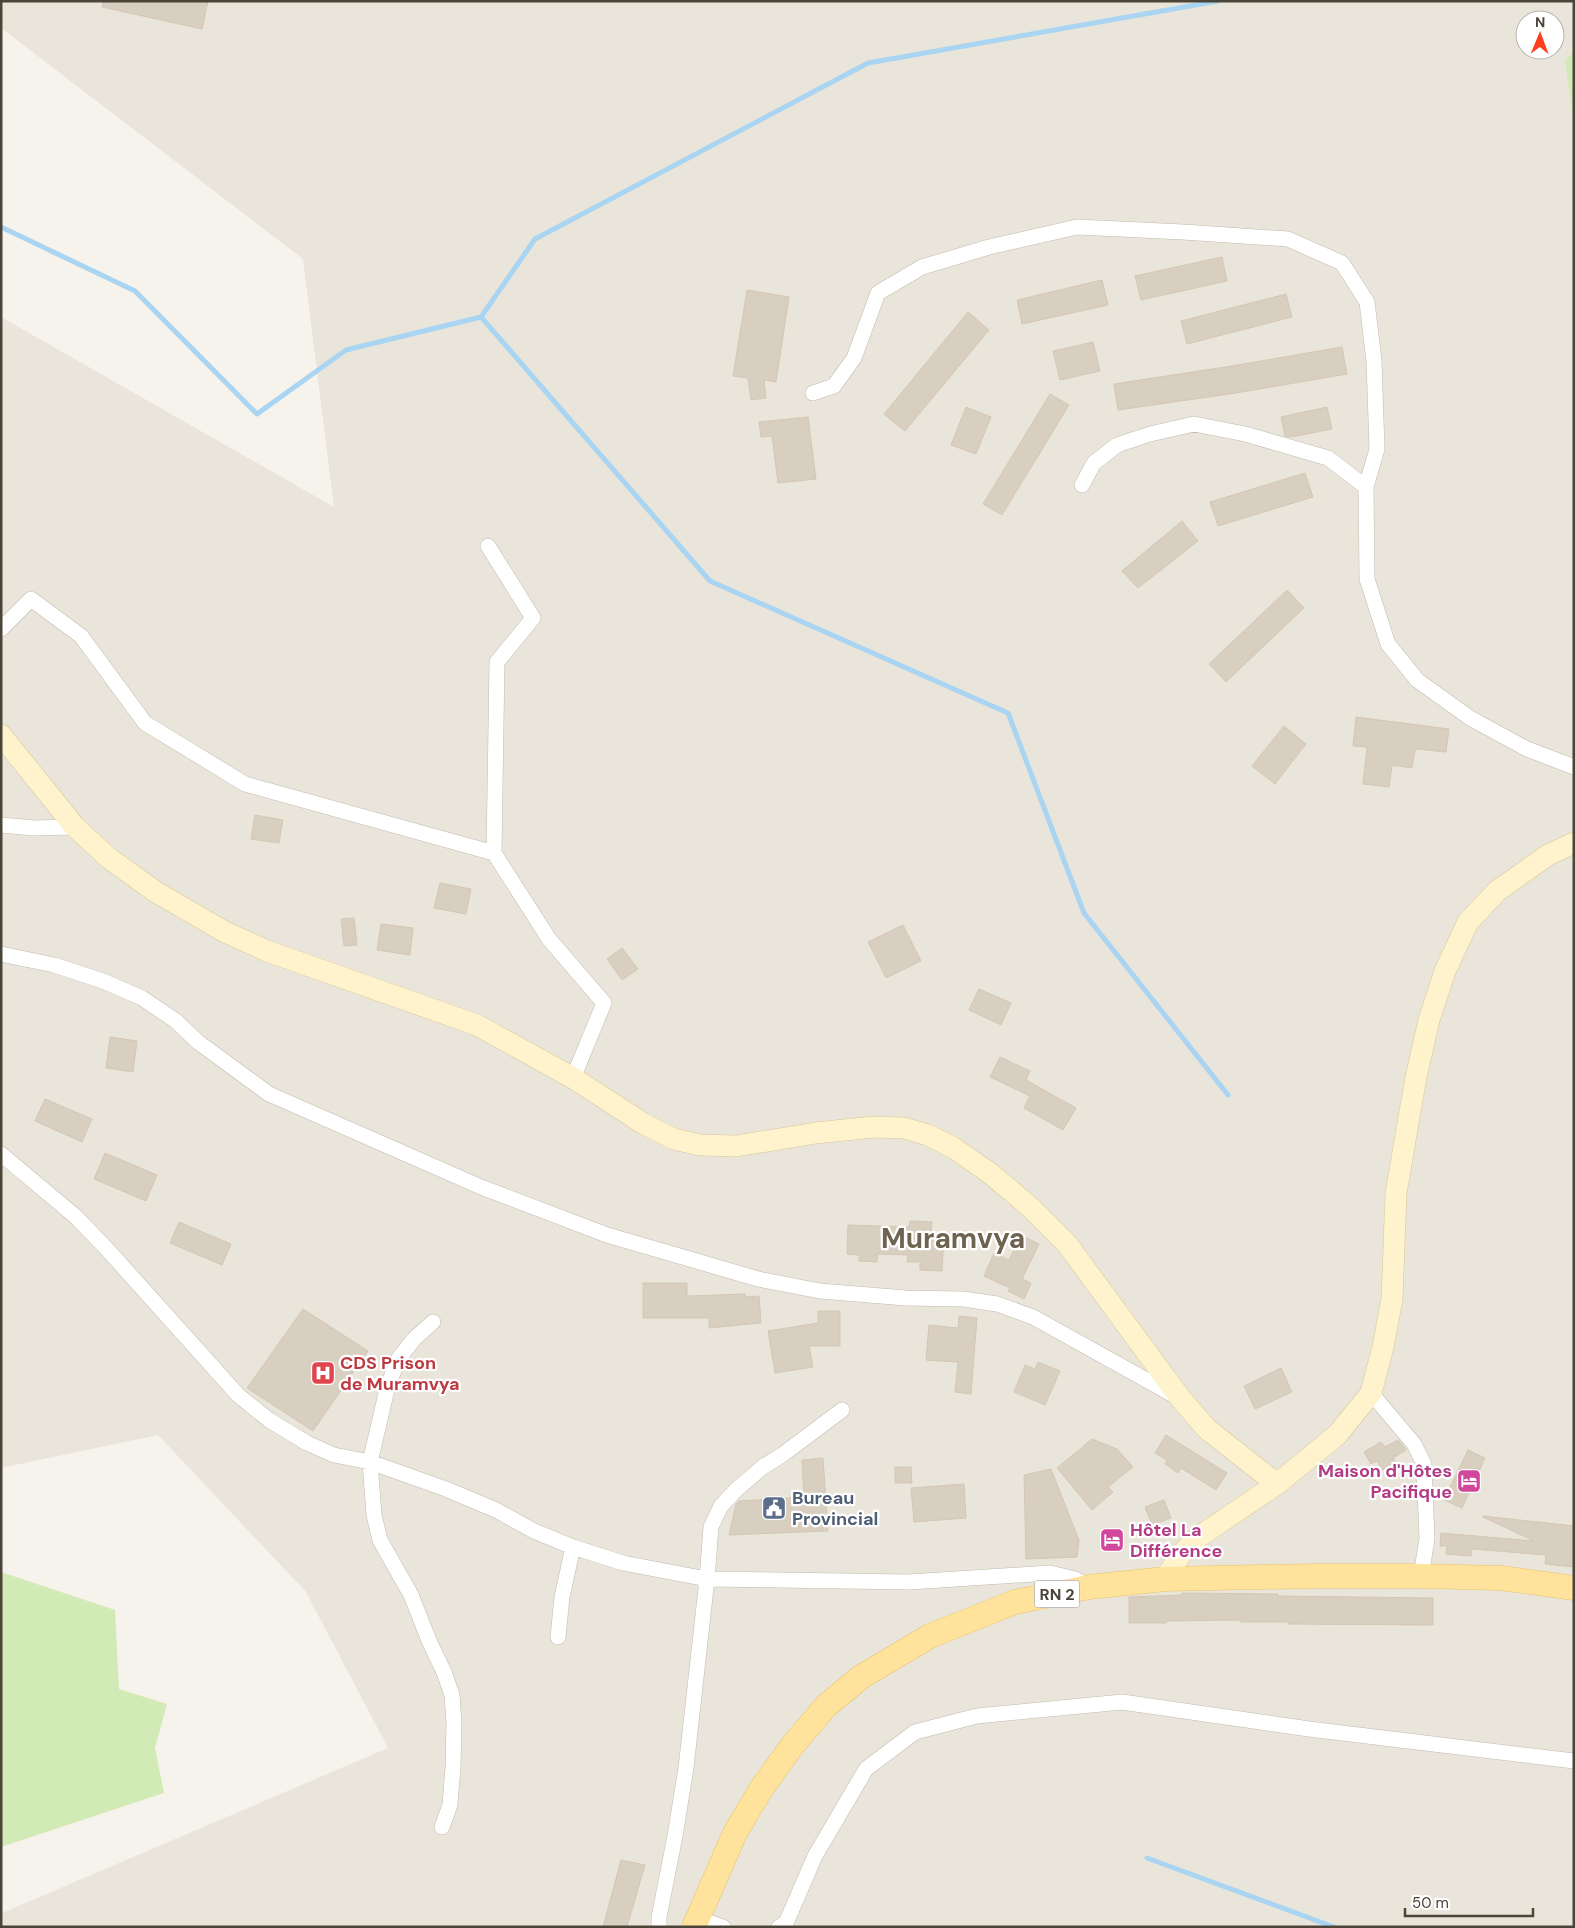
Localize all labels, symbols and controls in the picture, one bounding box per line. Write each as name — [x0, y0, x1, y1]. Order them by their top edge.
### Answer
north arrow — [1515, 10, 1565, 60]
text: N — [1535, 13, 1545, 31]
district label: Muramvya — [881, 1220, 1025, 1257]
place label: CDS Prison de Muramvya — [340, 1351, 460, 1396]
hospital icon: CDS Prison de Muramvya — [310, 1360, 336, 1386]
place label: Maison d'Hôtes Pacifique — [1318, 1459, 1452, 1504]
hotel icon: Maison d'Hôtes Pacifique — [1456, 1468, 1482, 1494]
place label: Bureau Provincial — [792, 1486, 878, 1531]
public building icon: Bureau Provincial — [761, 1495, 787, 1521]
place label: Hôtel La Différence — [1130, 1518, 1223, 1563]
hotel icon: Hôtel La Différence — [1099, 1527, 1125, 1553]
road number: RN 2 — [1034, 1580, 1080, 1608]
scale bar — [1405, 1886, 1532, 1918]
text: 50 m — [1412, 1893, 1449, 1913]

